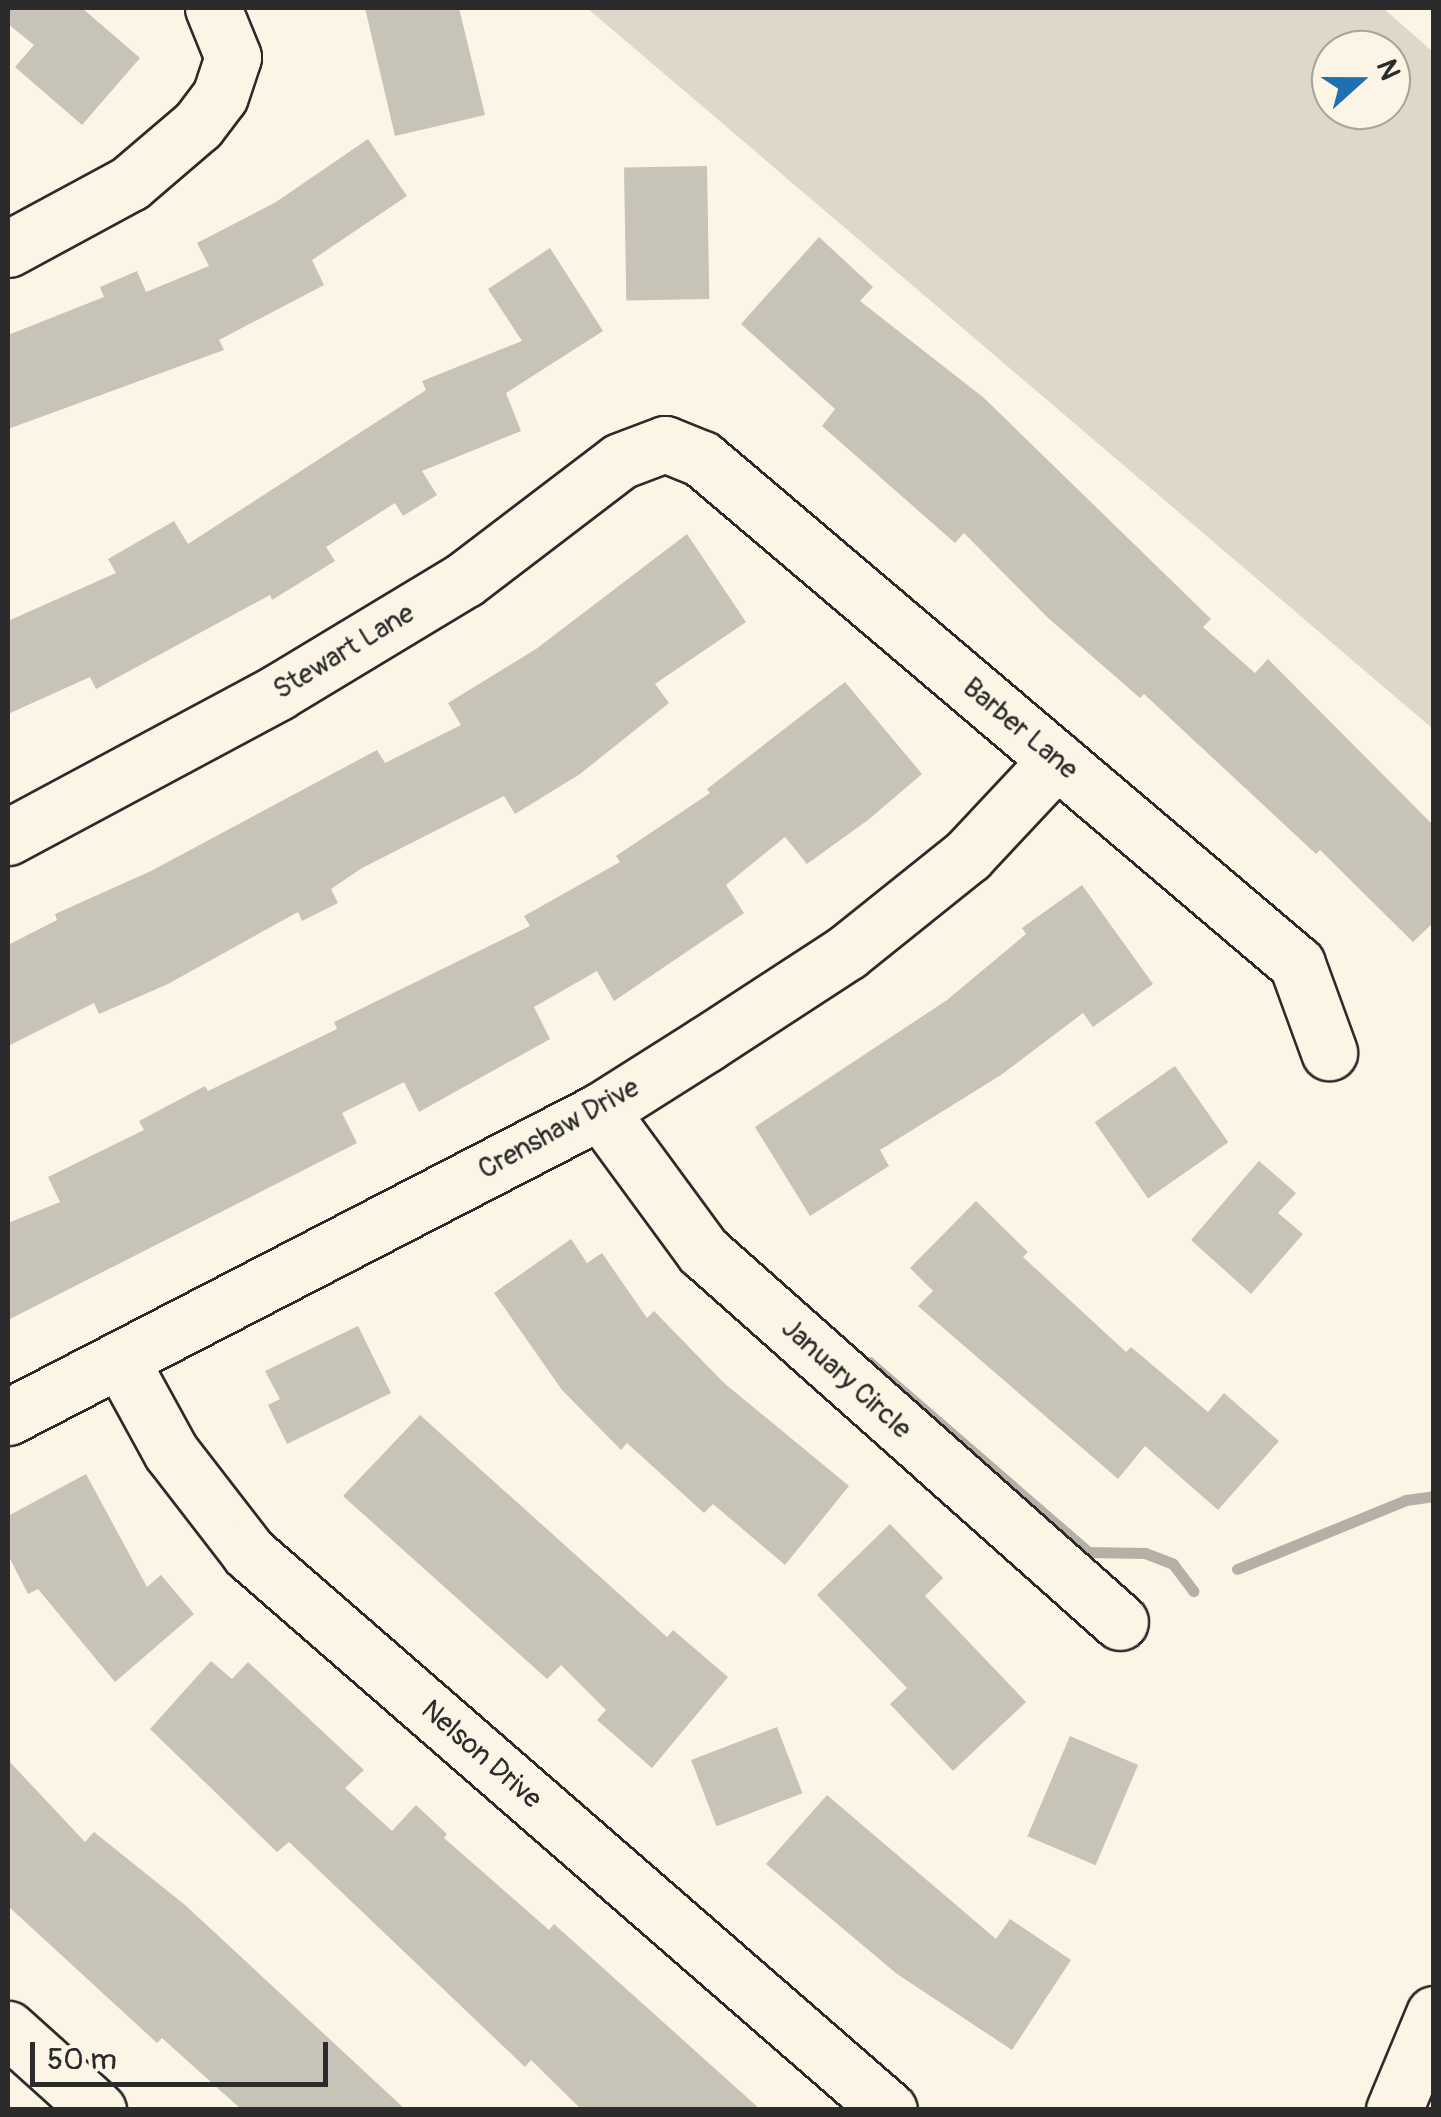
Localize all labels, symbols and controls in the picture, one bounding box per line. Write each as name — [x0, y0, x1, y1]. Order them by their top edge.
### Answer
north arrow — [1311, 30, 1411, 130]
text: N — [1368, 55, 1407, 85]
street label: Stewart Lane — [267, 597, 421, 707]
street label: Barber Lane — [956, 671, 1084, 787]
street label: Crenshaw Drive — [473, 1071, 645, 1187]
street label: January Circle — [774, 1312, 918, 1446]
street label: Nelson Drive — [414, 1694, 548, 1816]
scale bar — [35, 2022, 332, 2084]
text: 50 m — [47, 2041, 117, 2078]

